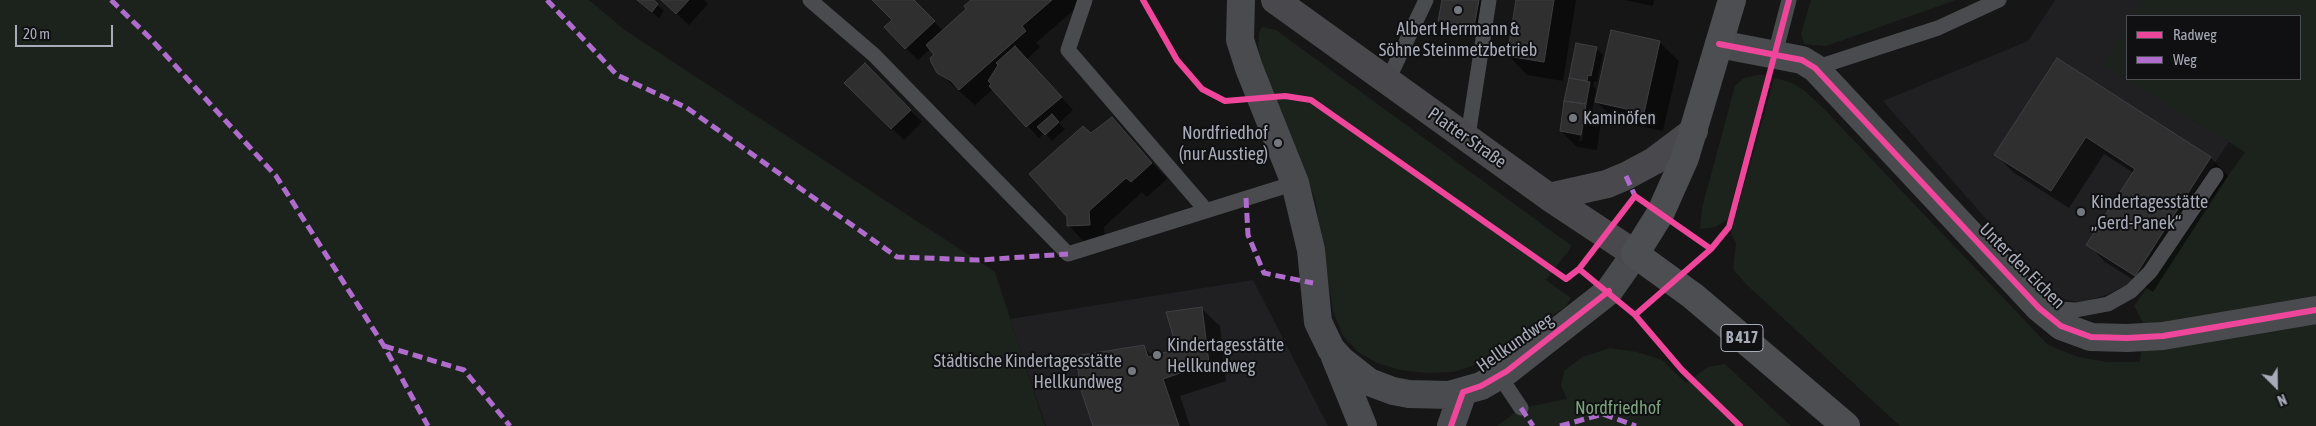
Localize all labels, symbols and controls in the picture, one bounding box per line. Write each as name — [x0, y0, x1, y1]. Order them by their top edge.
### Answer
marker: Albert Herrmann & Söhne Steinmetzbetrieb — [1452, 4, 1464, 16]
scale bar — [18, 15, 115, 47]
legend — [2126, 15, 2301, 80]
place label: Albert Herrmann & Söhne Steinmetzbetrieb — [1379, 18, 1537, 60]
text: 20 m — [23, 25, 50, 42]
text: Radweg — [2173, 26, 2217, 43]
text: Weg — [2173, 51, 2197, 68]
street label: Platter Straße — [1424, 103, 1510, 173]
place label: Kaminöfen — [1583, 107, 1656, 129]
marker: Kaminöfen — [1567, 112, 1579, 124]
place label: Nordfriedhof (nur Ausstieg) — [1179, 122, 1268, 164]
marker: Nordfriedhof (nur Ausstieg) — [1272, 137, 1284, 149]
place label: Kindertagesstätte „Gerd-Panek“ — [2091, 191, 2208, 233]
marker: Kindertagesstätte „Gerd-Panek“ — [2075, 206, 2087, 218]
street label: Unter den Eichen — [1975, 219, 2069, 313]
street label: Hellkundweg — [1473, 309, 1557, 377]
road number: B 417 — [1721, 324, 1763, 352]
place label: Kindertagesstätte Hellkundweg — [1167, 334, 1284, 376]
marker: Kindertagesstätte Hellkundweg — [1151, 349, 1163, 361]
place label: Städtische Kindertagesstätte Hellkundweg — [933, 350, 1122, 392]
north arrow — [2251, 361, 2301, 411]
marker: Städtische Kindertagesstätte Hellkundweg — [1126, 365, 1138, 377]
text: N — [2275, 391, 2289, 409]
park label: Nordfriedhof — [1575, 397, 1661, 419]

